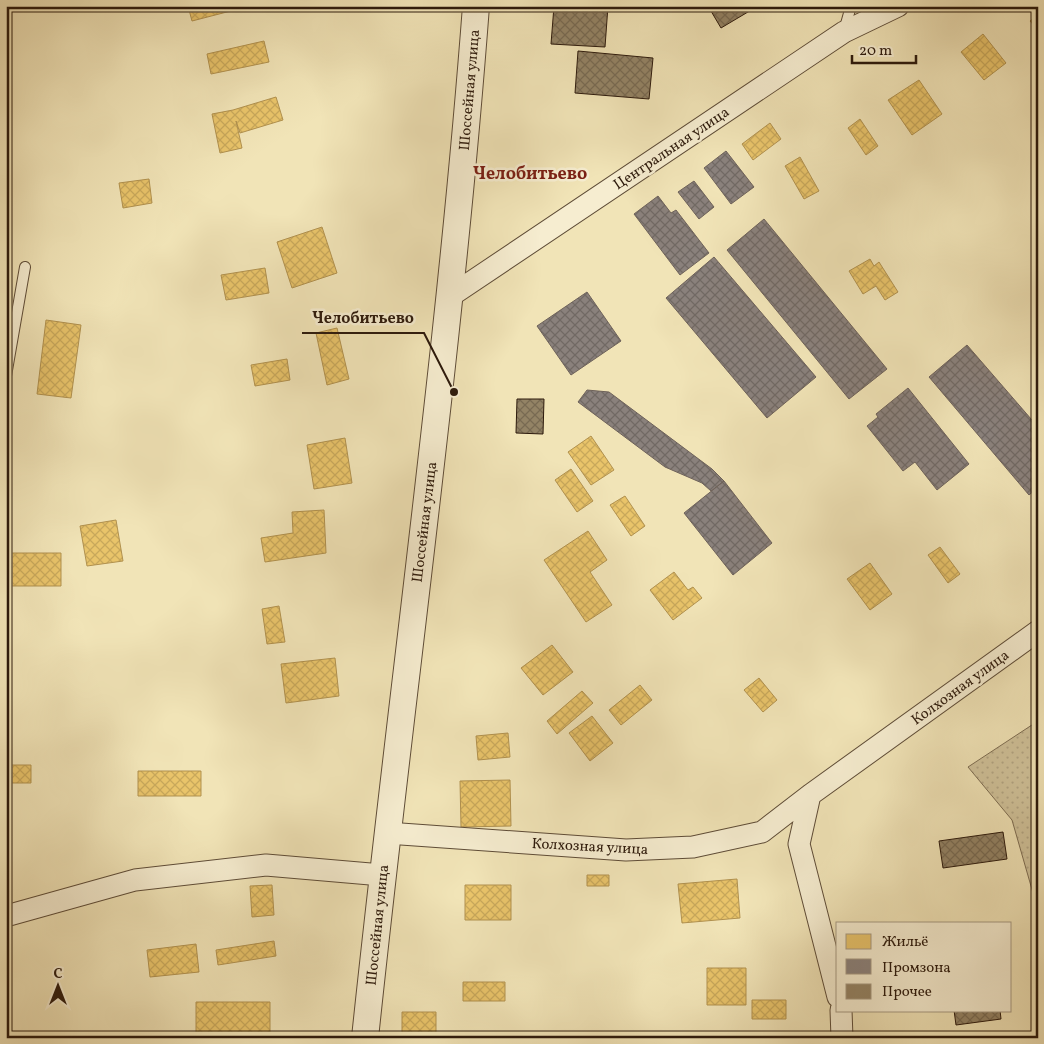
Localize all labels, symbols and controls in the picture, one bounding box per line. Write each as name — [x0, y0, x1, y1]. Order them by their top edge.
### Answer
street label: Шоссейная улица — [455, 29, 486, 152]
scale bar — [852, 32, 915, 64]
text: 20 m — [859, 41, 892, 62]
street label: Центральная улица — [610, 103, 734, 196]
district label: Челобитьево — [473, 162, 587, 187]
callout: Челобитьево — [302, 302, 424, 333]
text: Челобитьево — [312, 308, 414, 330]
street label: Шоссейная улица — [408, 461, 443, 584]
street label: Колхозная улица — [908, 645, 1014, 731]
street label: Колхозная улица — [531, 834, 649, 861]
street label: Шоссейная улица — [362, 864, 395, 987]
legend — [836, 922, 1012, 1012]
text: Жильё — [882, 932, 928, 953]
text: Промзона — [882, 958, 951, 979]
north arrow — [32, 962, 82, 1012]
text: С — [53, 965, 63, 984]
text: Прочее — [882, 982, 932, 1003]

